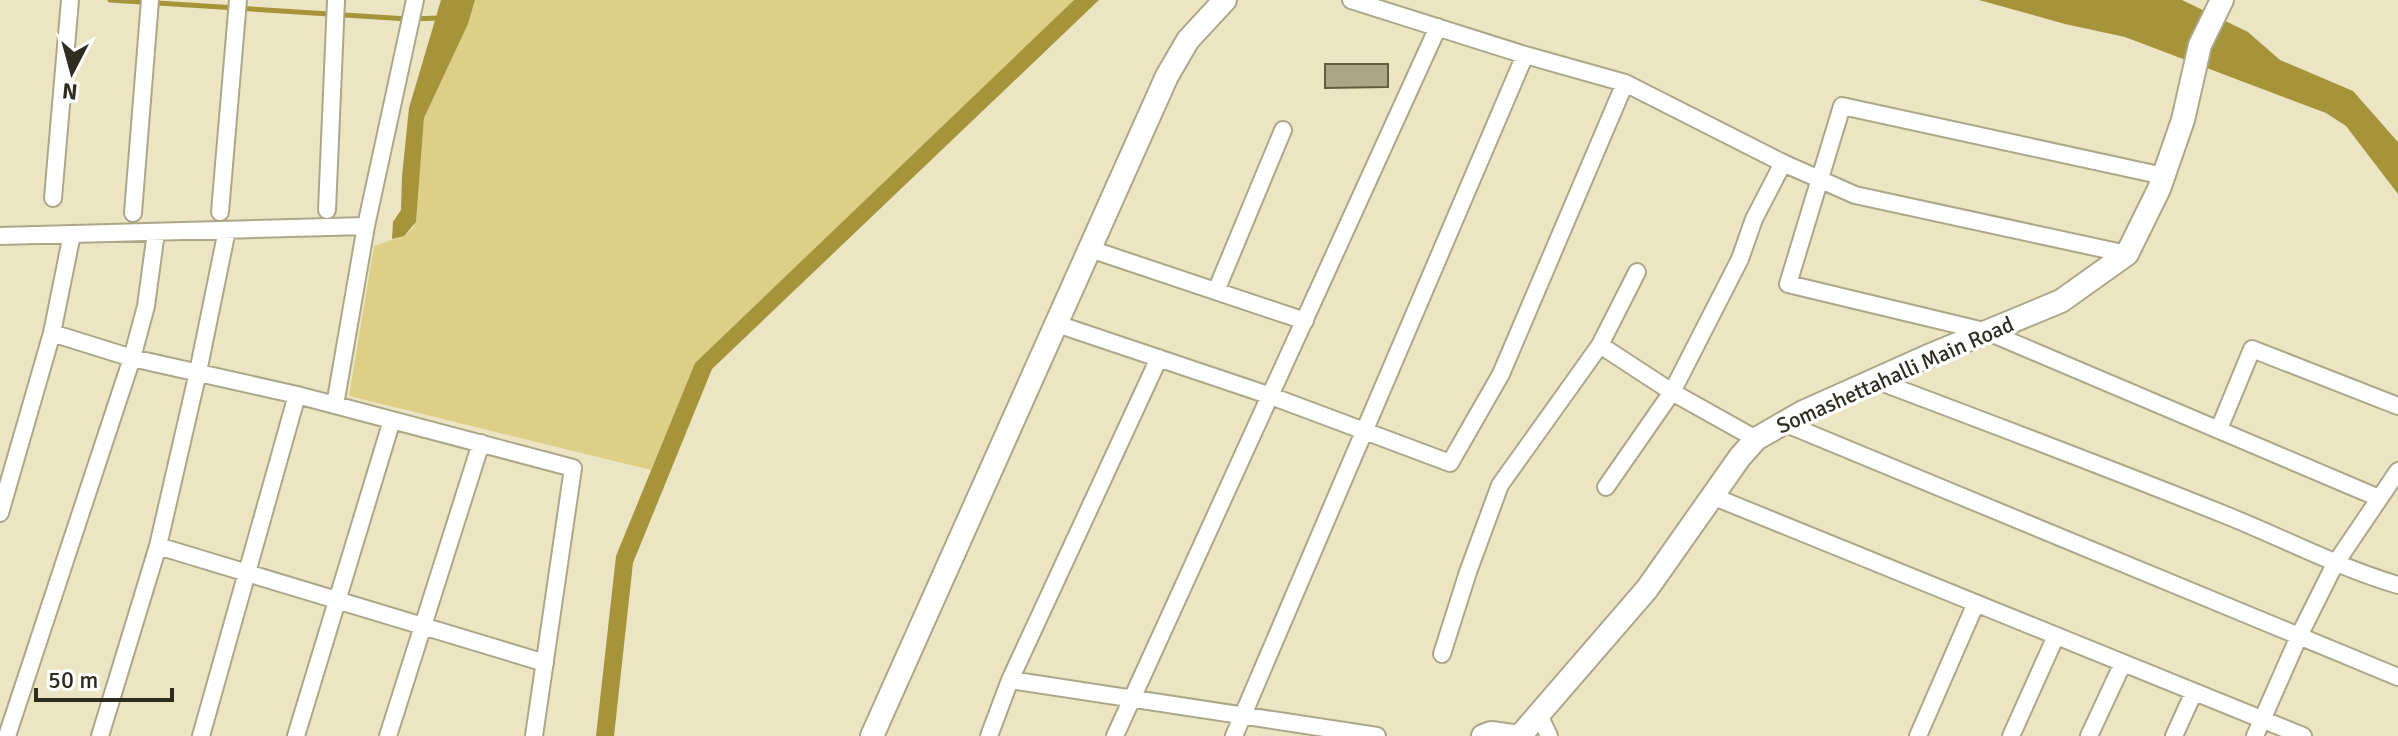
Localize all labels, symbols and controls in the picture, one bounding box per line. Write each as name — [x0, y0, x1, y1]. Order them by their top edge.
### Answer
north arrow — [32, 32, 112, 112]
text: N — [61, 77, 79, 106]
street label: Somashettahalli Main Road — [1772, 310, 2018, 440]
scale bar — [36, 652, 172, 702]
text: 50 m — [48, 665, 98, 695]

